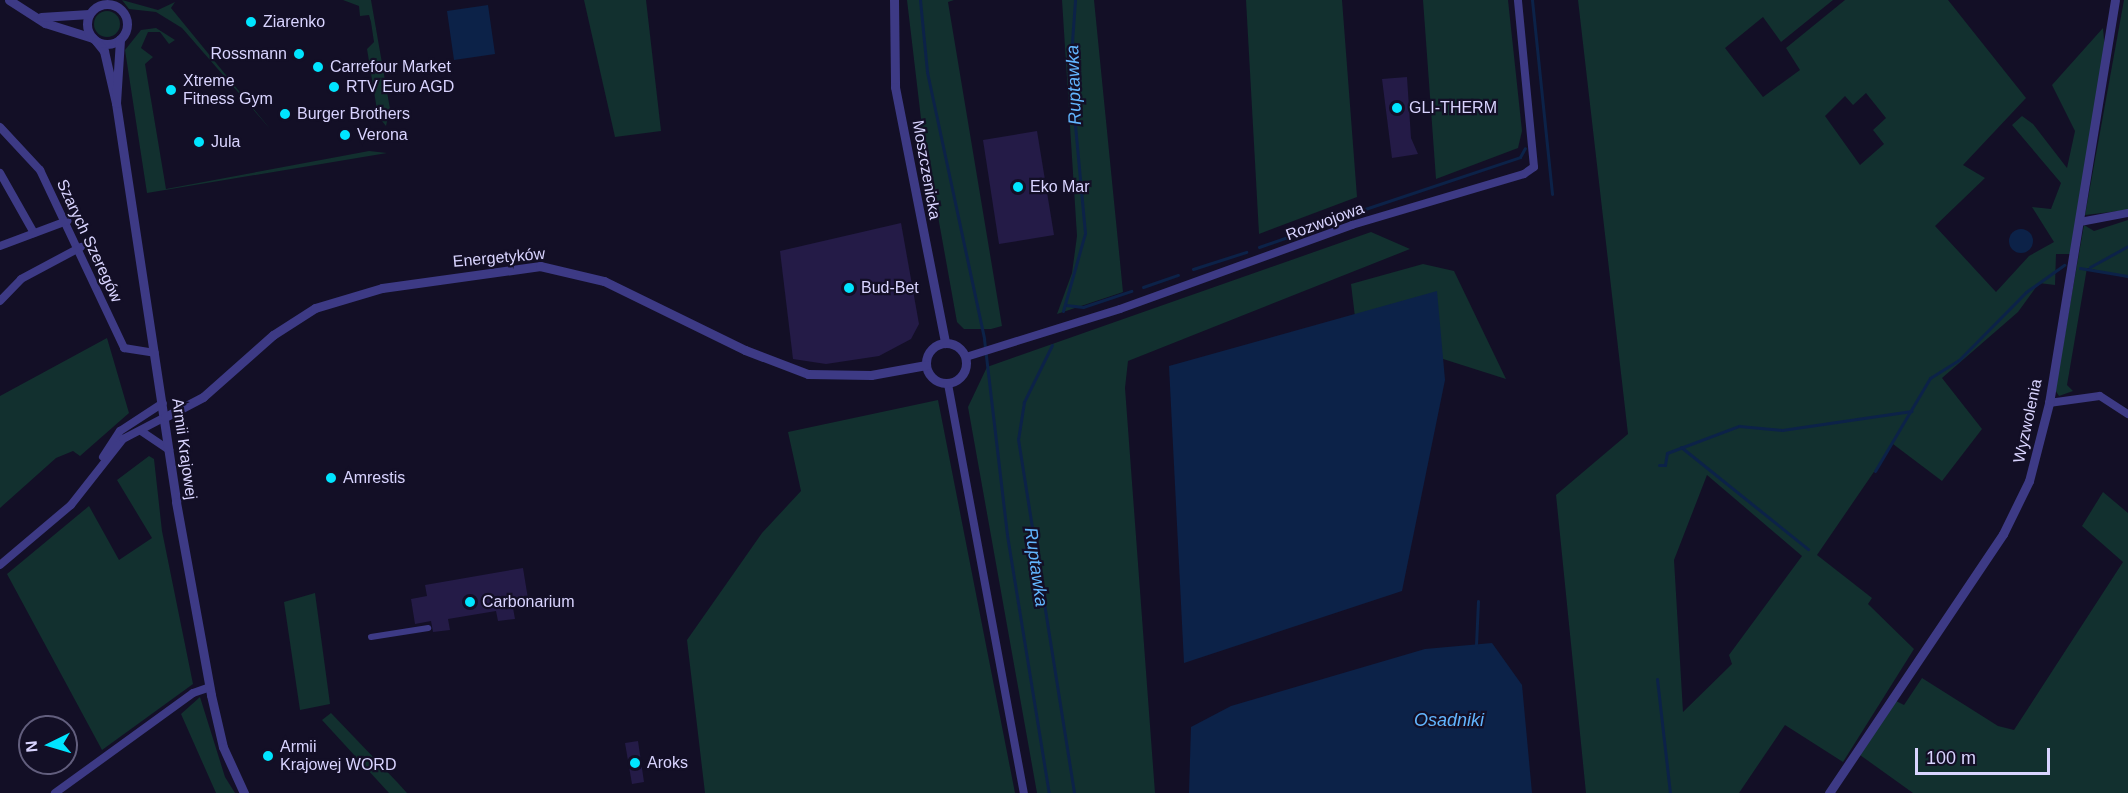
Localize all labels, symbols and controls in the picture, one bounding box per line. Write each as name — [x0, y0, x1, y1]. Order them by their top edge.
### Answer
place label: Ziarenko — [263, 12, 325, 32]
marker: Ziarenko — [244, 15, 258, 29]
place label: Rossmann — [211, 44, 287, 64]
water label: Ruptawka — [1062, 45, 1086, 125]
marker: Rossmann — [292, 47, 306, 61]
place label: Carrefour Market — [330, 57, 451, 77]
marker: Carrefour Market — [311, 60, 325, 74]
place label: Xtreme Fitness Gym — [183, 71, 273, 109]
place label: RTV Euro AGD — [346, 77, 455, 97]
marker: RTV Euro AGD — [327, 80, 341, 94]
marker: Xtreme Fitness Gym — [164, 83, 178, 97]
place label: GLI-THERM — [1409, 98, 1497, 118]
marker: GLI-THERM — [1390, 101, 1404, 115]
place label: Burger Brothers — [297, 104, 410, 124]
marker: Burger Brothers — [278, 107, 292, 121]
street label: Moszczenicka — [908, 119, 944, 221]
place label: Verona — [357, 125, 408, 145]
marker: Verona — [338, 128, 352, 142]
place label: Jula — [211, 132, 240, 152]
marker: Jula — [192, 135, 206, 149]
street label: Szarych Szeregów — [52, 176, 126, 306]
place label: Eko Mar — [1030, 177, 1090, 197]
marker: Eko Mar — [1011, 180, 1025, 194]
street label: Rozwojowa — [1283, 199, 1367, 245]
street label: Energetyków — [452, 244, 546, 272]
place label: Bud-Bet — [861, 278, 919, 298]
marker: Bud-Bet — [842, 281, 856, 295]
street label: Wyzwolenia — [2010, 377, 2046, 465]
street label: Armii Krajowej — [167, 397, 201, 501]
place label: Amrestis — [343, 468, 405, 488]
marker: Amrestis — [324, 471, 338, 485]
water label: Ruptawka — [1020, 526, 1052, 608]
place label: Carbonarium — [482, 592, 574, 612]
marker: Carbonarium — [463, 595, 477, 609]
water label: Osadniki — [1414, 709, 1484, 731]
north arrow — [18, 715, 78, 775]
scale bar — [1918, 736, 2053, 774]
place label: Armii Krajowej WORD — [280, 737, 396, 775]
text: N — [23, 740, 41, 753]
text: 100 m — [1926, 748, 1976, 768]
marker: Armii Krajowej WORD — [261, 749, 275, 763]
place label: Aroks — [647, 753, 688, 773]
marker: Aroks — [628, 756, 642, 770]

